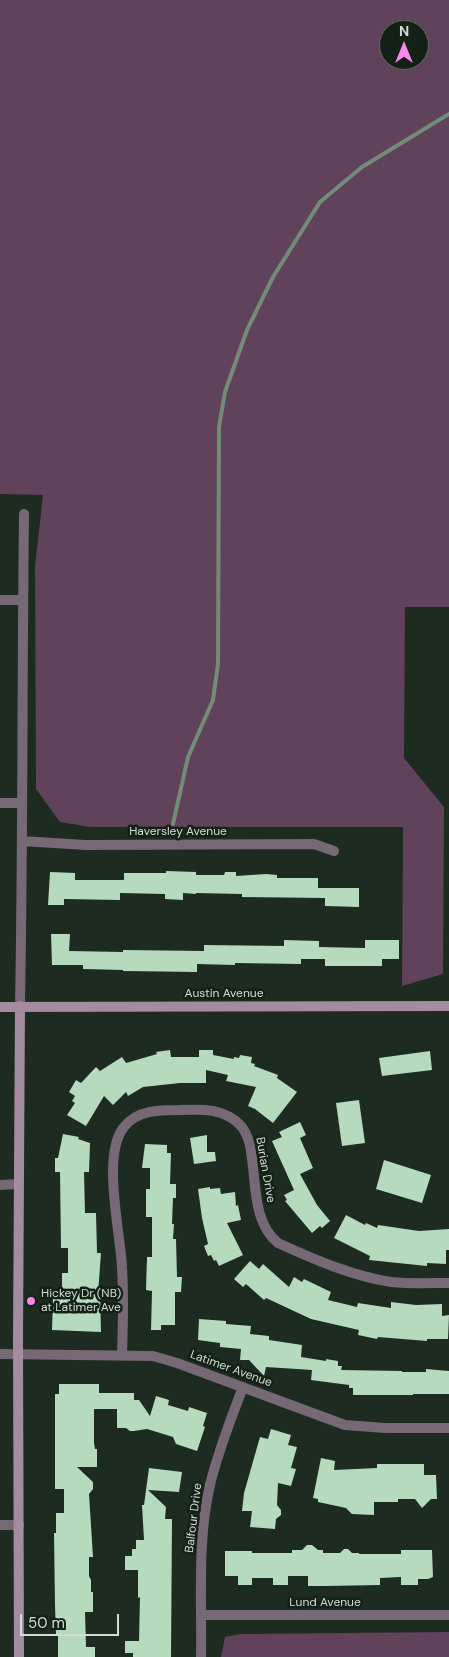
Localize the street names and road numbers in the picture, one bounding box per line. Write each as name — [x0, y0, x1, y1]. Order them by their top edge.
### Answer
street label: Haversley Avenue — [129, 825, 227, 839]
street label: Austin Avenue — [185, 987, 263, 1001]
street label: Burian Drive — [252, 1136, 278, 1204]
street label: Latimer Avenue — [188, 1347, 274, 1391]
street label: Balfour Drive — [183, 1482, 205, 1554]
street label: Lund Avenue — [289, 1596, 361, 1610]

